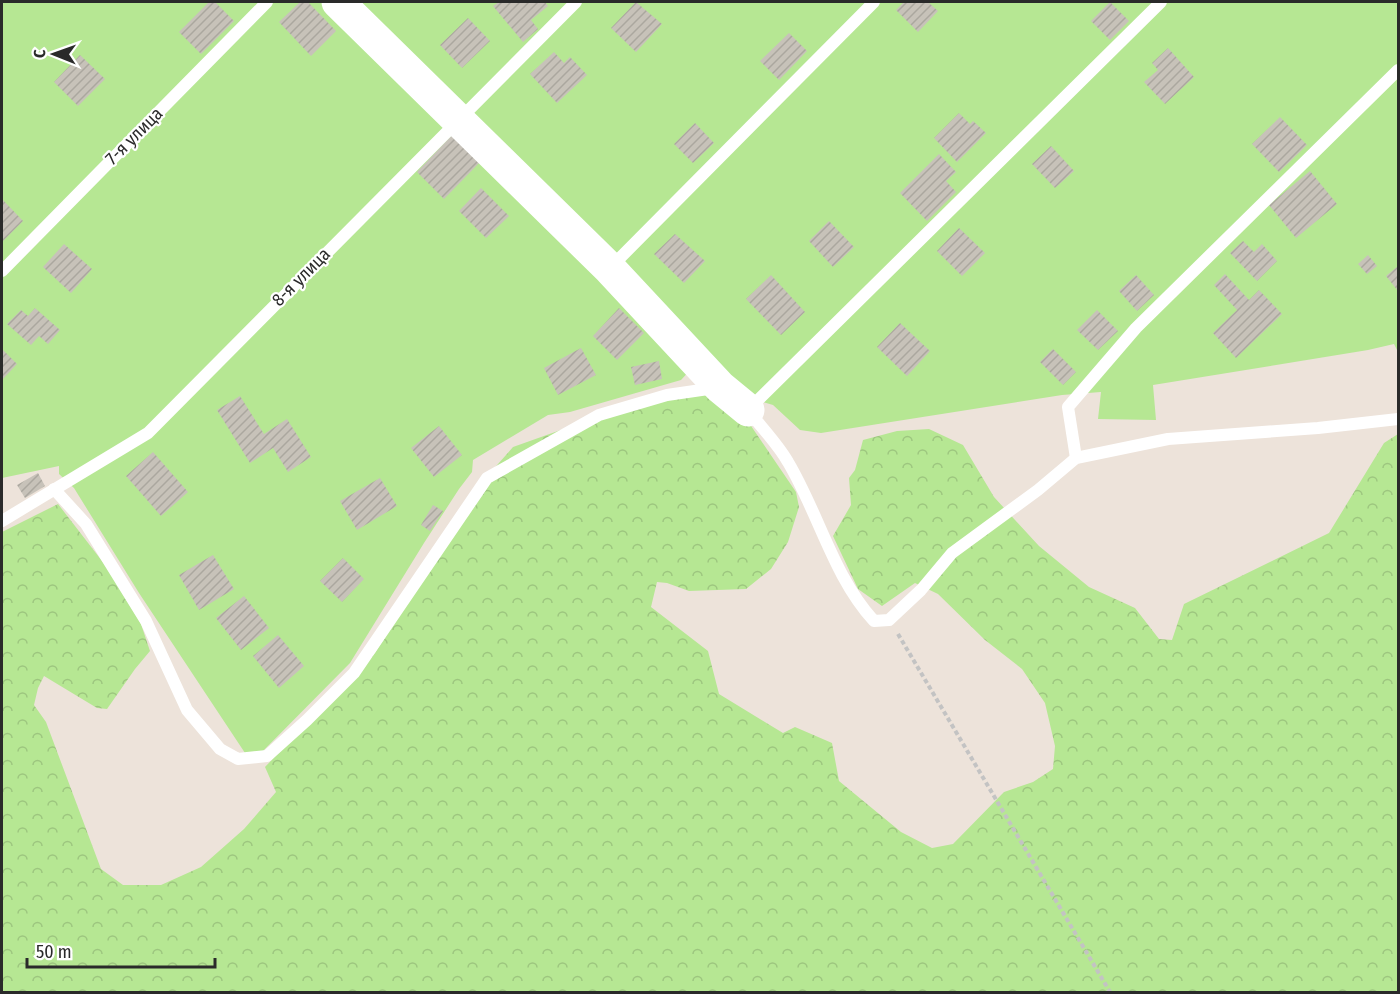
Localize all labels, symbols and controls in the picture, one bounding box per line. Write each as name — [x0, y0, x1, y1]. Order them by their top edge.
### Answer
north arrow — [24, 24, 84, 84]
text: С — [30, 49, 49, 58]
street label: 7-я улица — [101, 103, 167, 169]
street label: 8-я улица — [267, 243, 335, 311]
scale bar — [27, 931, 214, 969]
text: 50 m — [36, 941, 72, 963]

